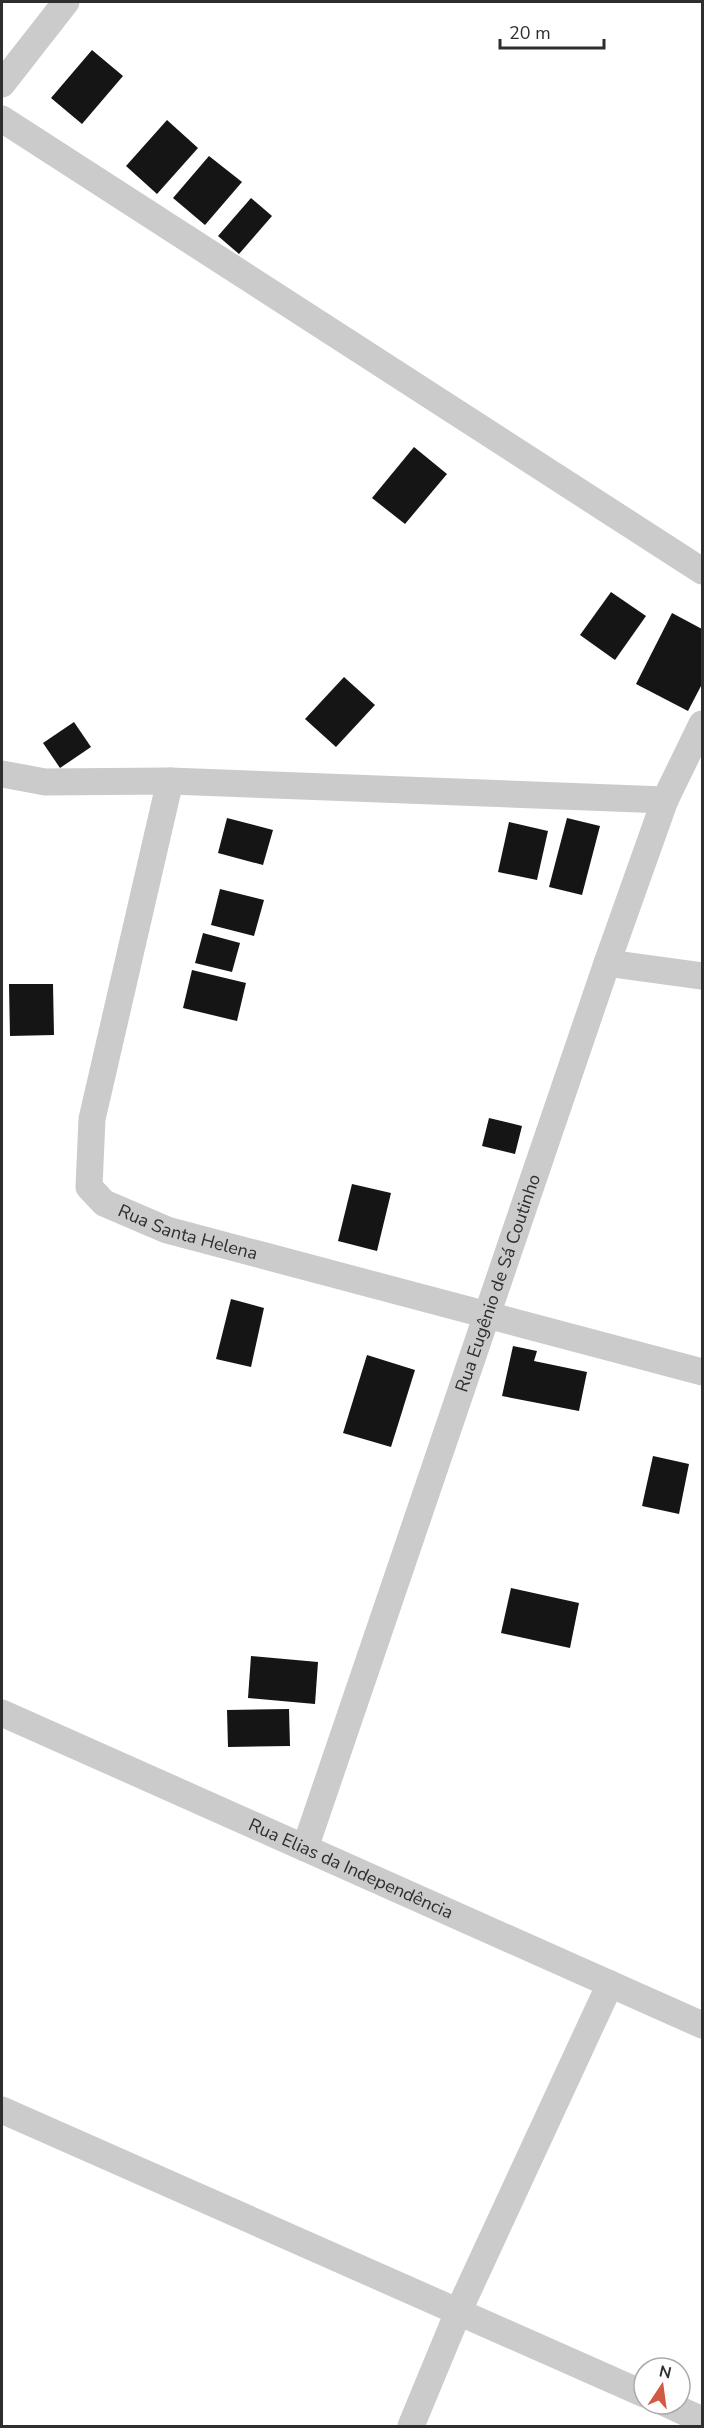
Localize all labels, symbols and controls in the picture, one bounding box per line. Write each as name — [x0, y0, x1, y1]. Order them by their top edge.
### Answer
scale bar — [500, 12, 604, 50]
text: 20 m — [509, 21, 551, 45]
street label: Rua Eugênio de Sá Coutinho — [450, 1171, 546, 1395]
street label: Rua Santa Helena — [114, 1198, 260, 1266]
street label: Rua Elias da Independência — [245, 1812, 457, 1925]
north arrow — [632, 2356, 692, 2416]
text: N — [657, 2360, 673, 2384]

